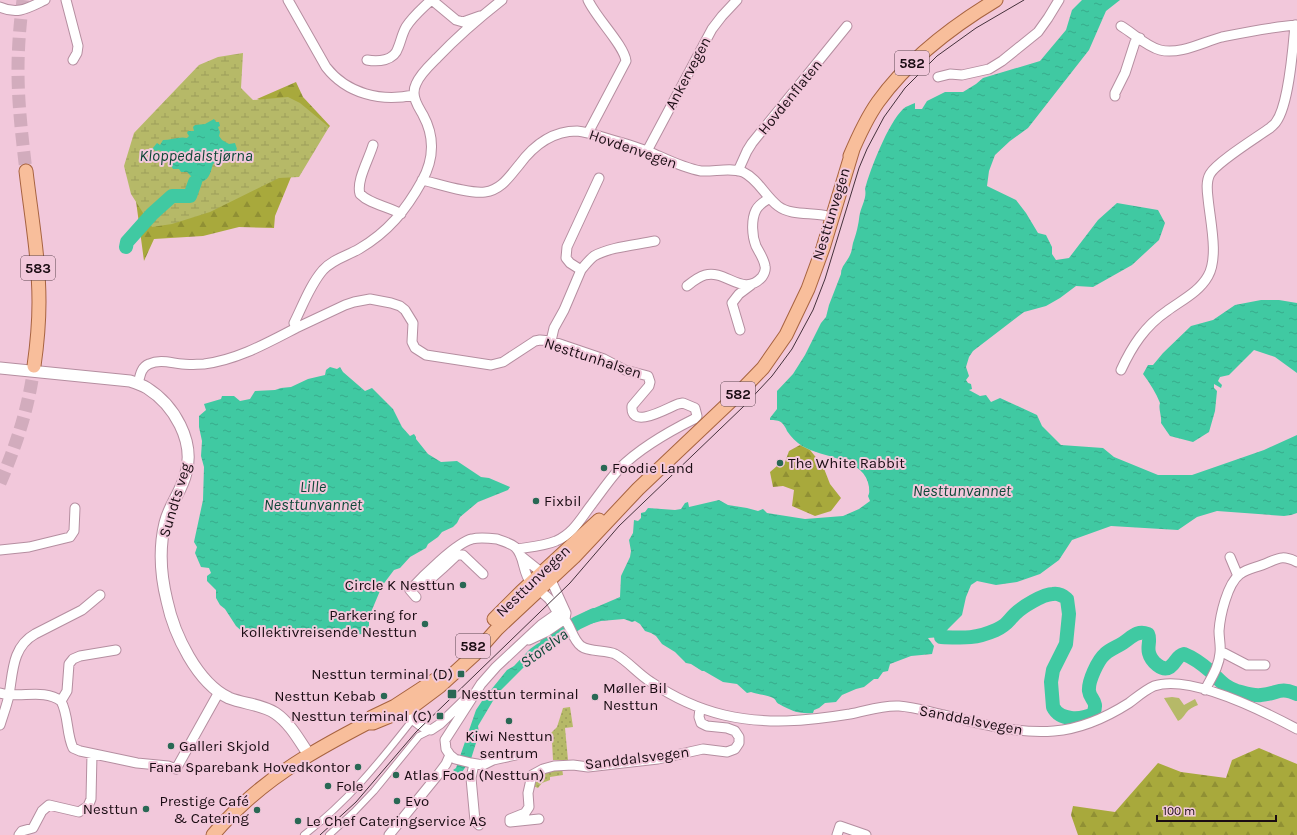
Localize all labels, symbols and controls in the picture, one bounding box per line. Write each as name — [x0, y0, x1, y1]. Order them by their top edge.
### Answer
street label: Ankervegen — [661, 34, 715, 112]
road number: 582 — [895, 51, 929, 75]
street label: Hovdenflaten — [754, 56, 826, 138]
street label: Hovdenvegen — [587, 126, 679, 172]
water label: Kloppedalstjørna — [139, 146, 253, 165]
street label: Nesttunvegen — [808, 166, 854, 262]
road number: 583 — [21, 256, 55, 280]
street label: Nesttunhalsen — [542, 334, 644, 382]
road number: 582 — [721, 382, 755, 406]
place label: The White Rabbit — [788, 454, 905, 472]
marker: The White Rabbit — [775, 458, 785, 468]
place label: Foodie Land — [612, 459, 694, 477]
street label: Sundts veg — [155, 460, 195, 539]
marker: Foodie Land — [599, 463, 609, 473]
water label: Lille Nesttunvannet — [264, 477, 363, 514]
water label: Nesttunvannet — [913, 481, 1012, 500]
place label: Fixbil — [544, 492, 582, 510]
marker: Fixbil — [531, 496, 541, 506]
street label: Nesttunvegen — [492, 541, 574, 621]
place label: Circle K Nesttun — [345, 576, 455, 594]
marker: Circle K Nesttun — [458, 580, 468, 590]
place label: Parkering for kollektivreisende Nesttun — [241, 606, 418, 641]
marker: Parkering for kollektivreisende Nesttun — [420, 619, 430, 629]
water label: Storelva — [516, 624, 572, 672]
road number: 582 — [456, 634, 490, 658]
place label: Nesttun terminal (D) — [311, 665, 453, 683]
marker: Nesttun terminal (D) — [456, 669, 466, 679]
place label: Møller Bil Nesttun — [603, 679, 667, 714]
place label: Nesttun terminal — [461, 685, 579, 703]
place label: Nesttun Kebab — [274, 687, 376, 705]
marker: Nesttun terminal — [446, 688, 458, 700]
marker: Nesttun Kebab — [379, 691, 389, 701]
marker: Møller Bil Nesttun — [590, 692, 600, 702]
street label: Sanddalsvegen — [918, 701, 1024, 739]
place label: Nesttun terminal (C) — [291, 707, 432, 725]
marker: Nesttun terminal (C) — [435, 711, 445, 721]
marker: Kiwi Nesttun sentrum — [504, 716, 514, 726]
place label: Kiwi Nesttun sentrum — [465, 727, 553, 762]
place label: Galleri Skjold — [179, 737, 270, 755]
marker: Galleri Skjold — [166, 741, 176, 751]
street label: Sanddalsvegen — [584, 743, 690, 773]
place label: Fana Sparebank Hovedkontor — [149, 758, 351, 776]
marker: Fana Sparebank Hovedkontor — [353, 762, 363, 772]
place label: Atlas Food (Nesttun) — [404, 766, 544, 784]
marker: Atlas Food (Nesttun) — [391, 770, 401, 780]
place label: Fole — [336, 777, 364, 795]
marker: Fole — [323, 781, 333, 791]
place label: Prestige Café & Catering — [160, 792, 250, 827]
place label: Evo — [405, 792, 429, 810]
marker: Evo — [392, 796, 402, 806]
scale bar — [1157, 797, 1276, 823]
place label: Nesttun — [83, 800, 138, 818]
marker: Nesttun — [141, 804, 151, 814]
text: 100 m — [1163, 804, 1195, 818]
marker: Prestige Café & Catering — [252, 805, 262, 815]
place label: Le Chef Cateringservice AS — [306, 812, 487, 830]
marker: Le Chef Cateringservice AS — [293, 816, 303, 826]

